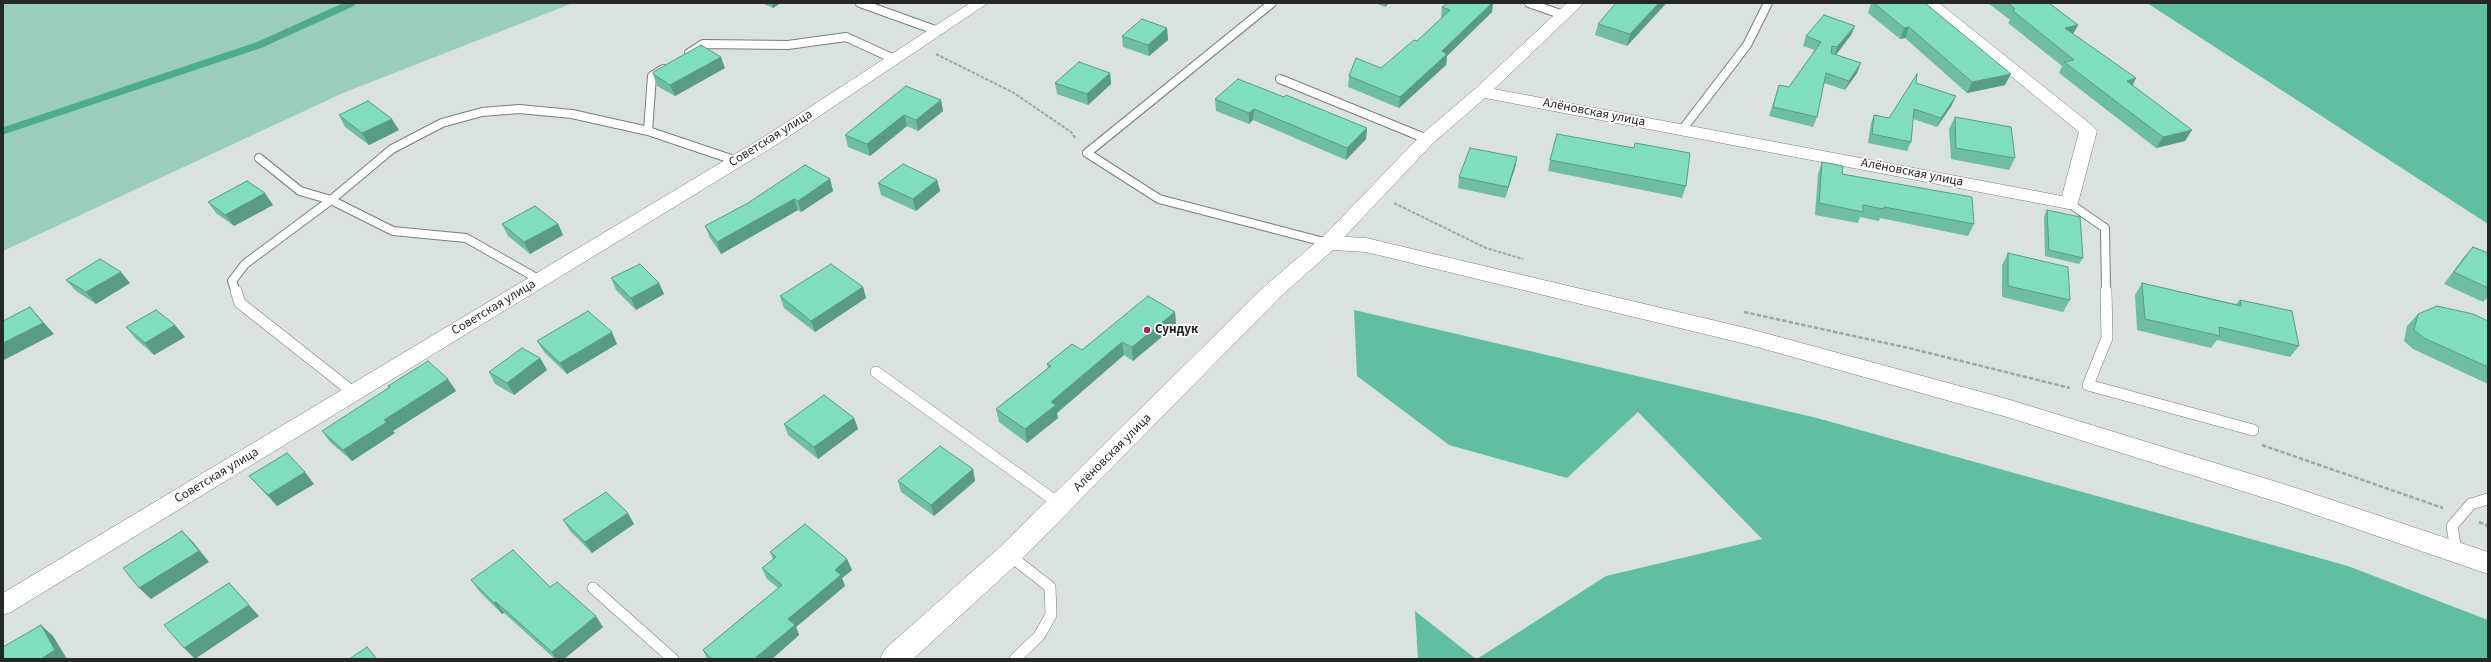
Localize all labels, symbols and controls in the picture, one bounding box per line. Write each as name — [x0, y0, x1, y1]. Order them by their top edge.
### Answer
street label: Алёновская улица — [1542, 95, 1646, 131]
street label: Советская улица — [726, 107, 816, 171]
street label: Алёновская улица — [1860, 155, 1964, 191]
street label: Советская улица — [449, 277, 539, 339]
place label: Сундук — [1155, 322, 1198, 338]
marker: Сундук — [1142, 325, 1152, 335]
street label: Алёновская улица — [1071, 411, 1155, 495]
street label: Советская улица — [172, 445, 262, 507]

